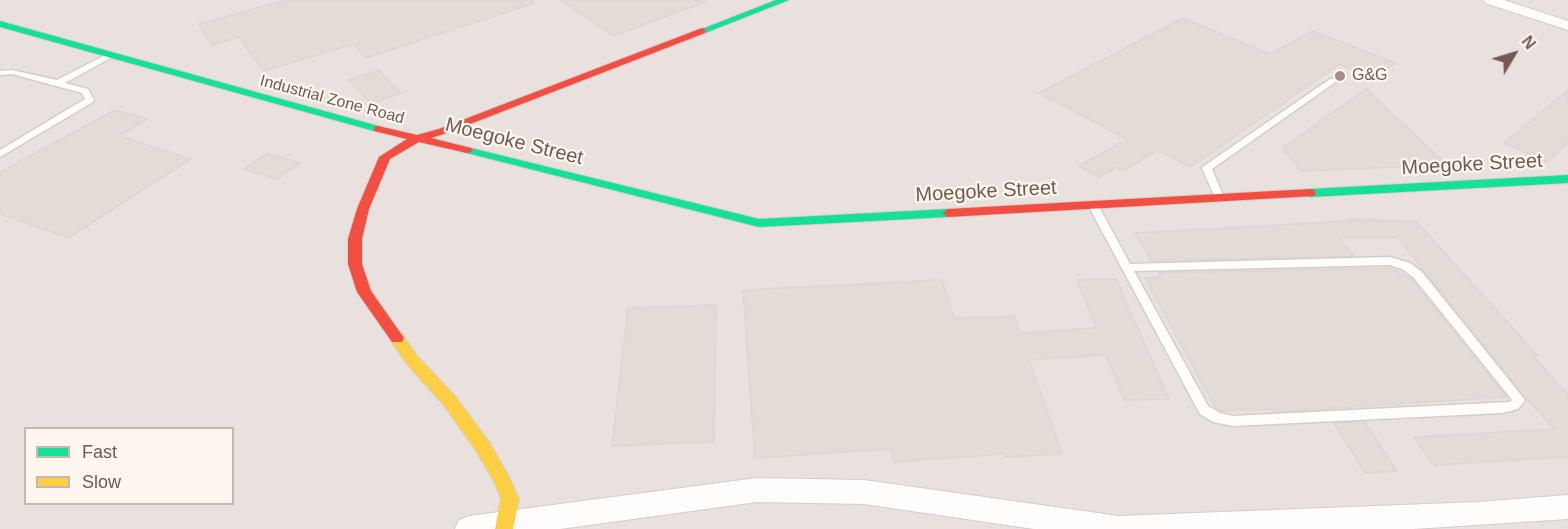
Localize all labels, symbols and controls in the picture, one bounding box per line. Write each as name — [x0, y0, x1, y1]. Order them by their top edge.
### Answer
north arrow — [1484, 24, 1544, 84]
text: N — [1518, 33, 1539, 52]
place label: G&G — [1352, 66, 1388, 86]
marker: G&G — [1333, 69, 1347, 83]
street label: Industrial Zone Road — [258, 72, 406, 128]
street label: Moegoke Street — [443, 113, 585, 171]
street label: Moegoke Street — [1401, 149, 1543, 181]
street label: Moegoke Street — [915, 176, 1057, 208]
legend — [24, 427, 234, 505]
text: Fast — [82, 442, 117, 462]
text: Slow — [82, 472, 121, 492]

